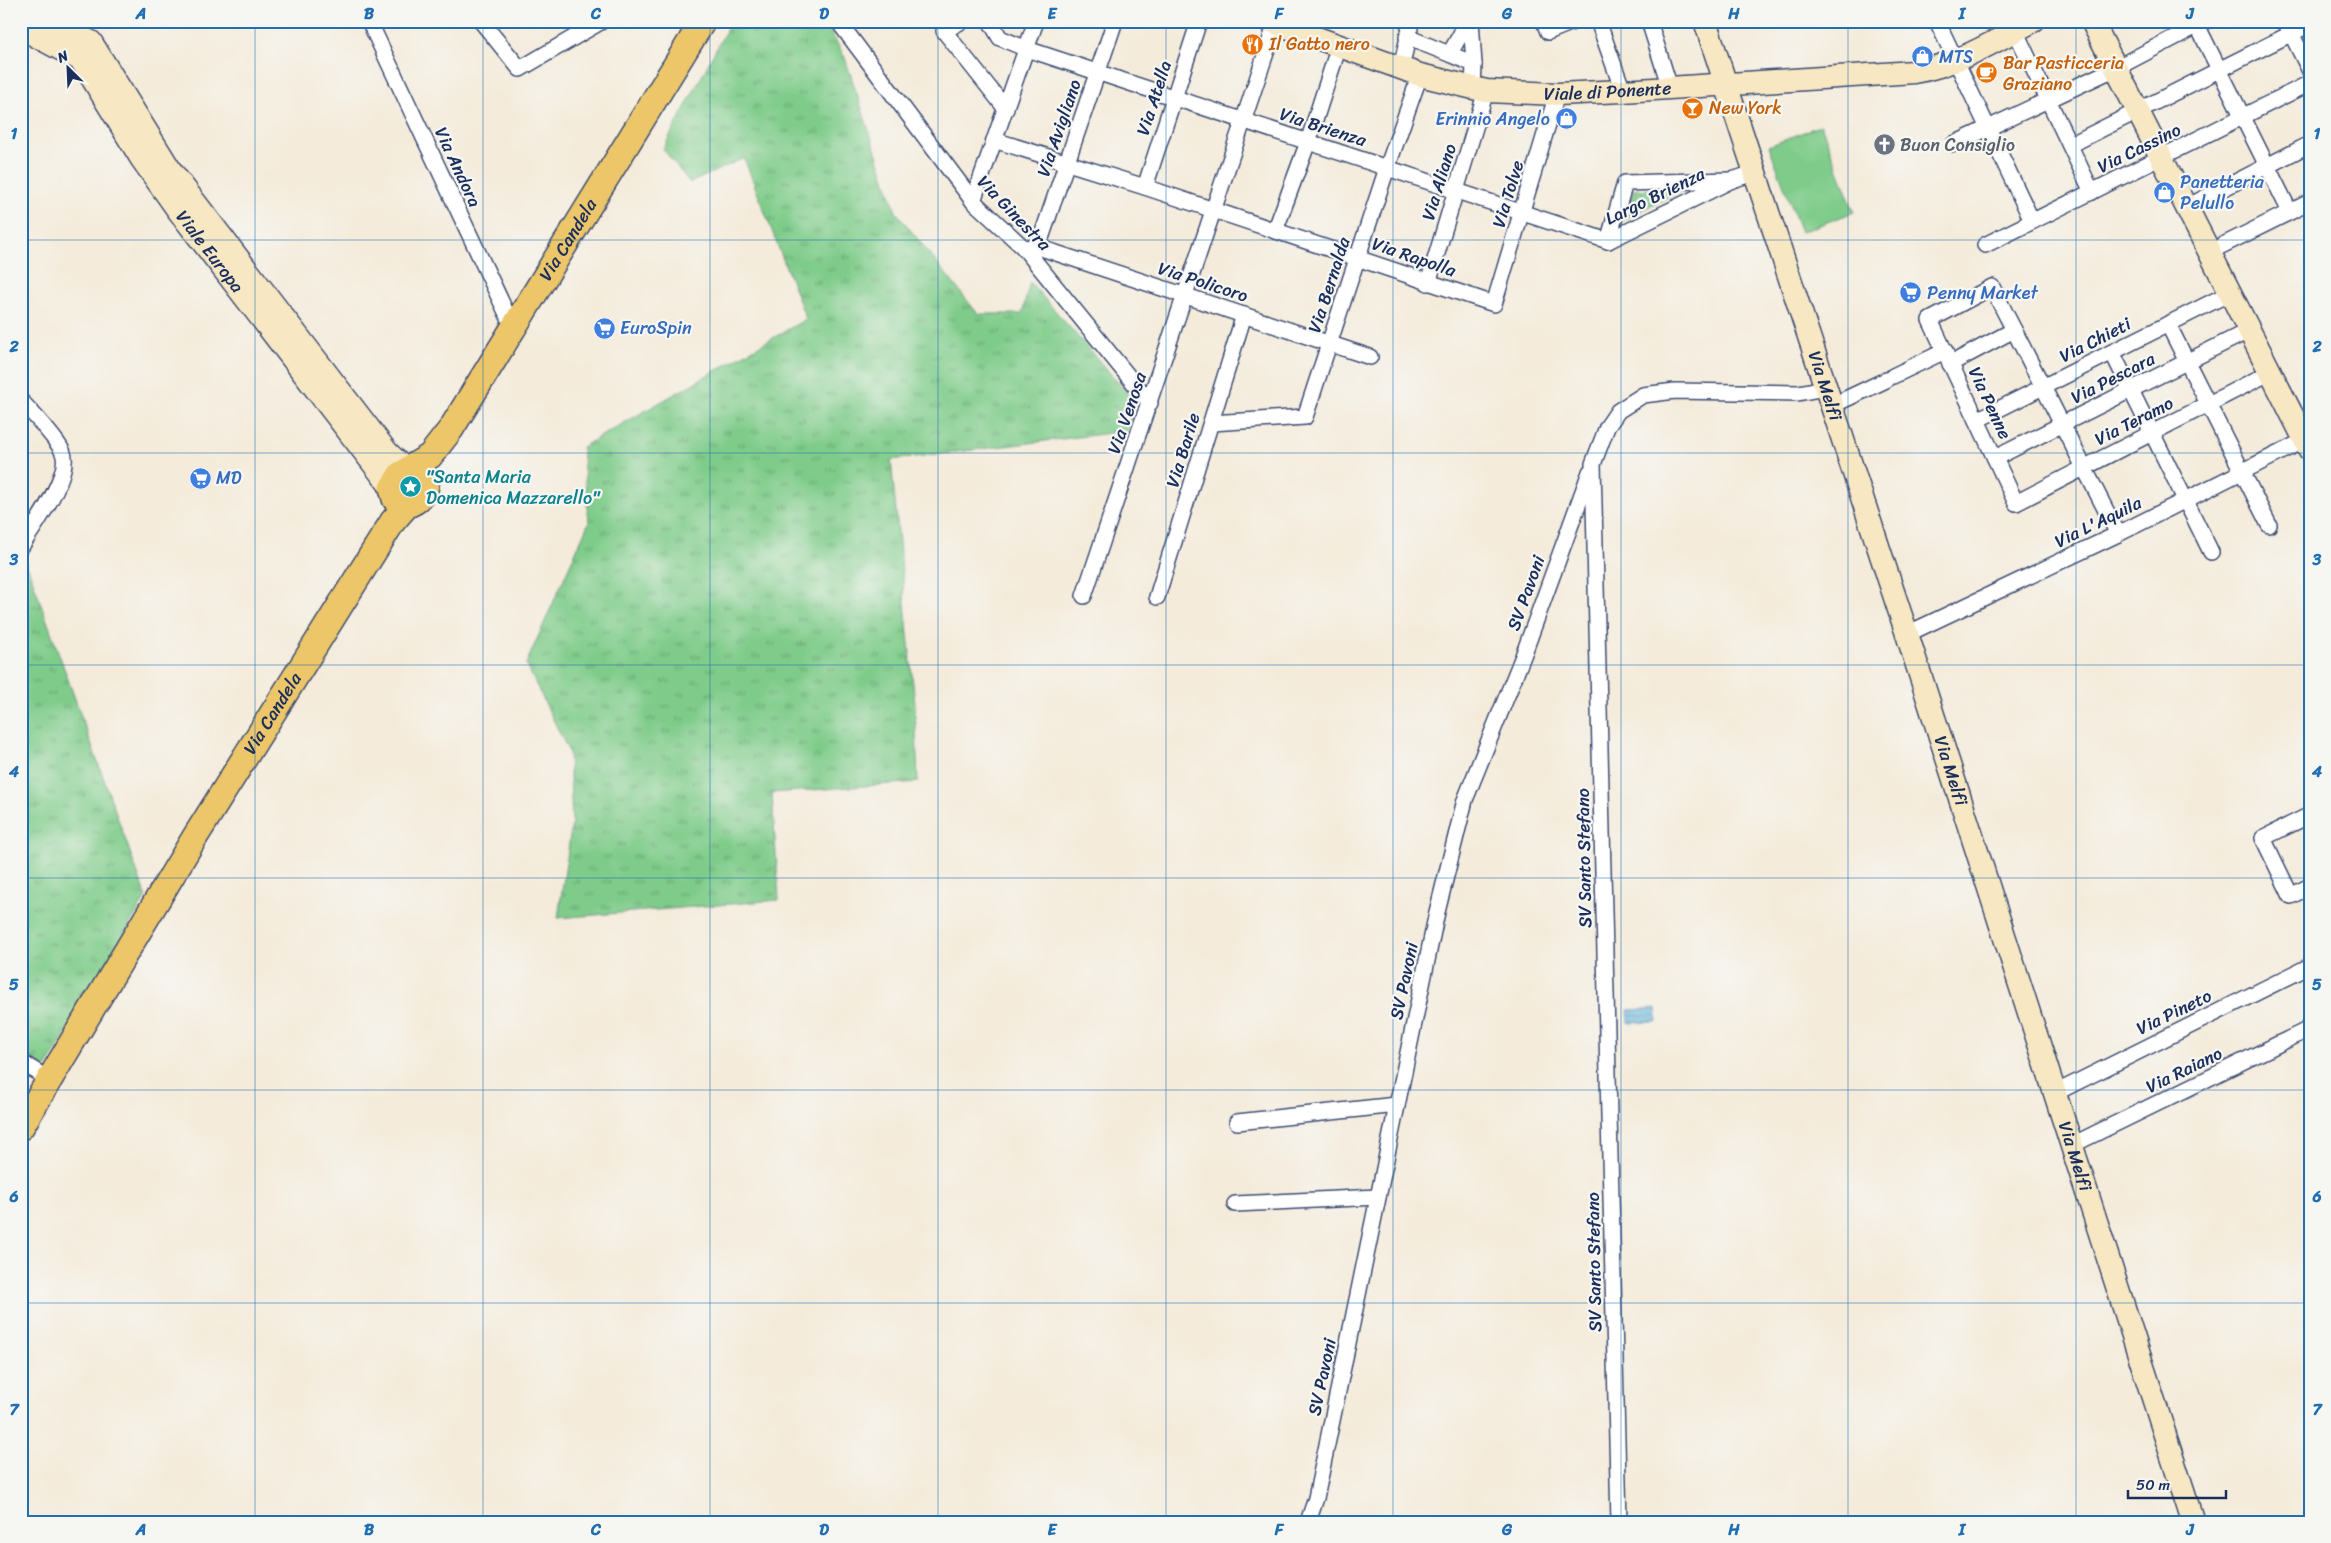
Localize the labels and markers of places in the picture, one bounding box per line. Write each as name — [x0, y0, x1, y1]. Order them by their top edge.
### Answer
place label: Il Gatto nero — [1268, 28, 1370, 60]
restaurant icon: Il Gatto nero — [1241, 32, 1265, 56]
place label: MTS — [1939, 41, 1973, 73]
shop icon: MTS — [1911, 45, 1935, 69]
place label: Bar Pasticceria Graziano — [2003, 47, 2124, 100]
cafe icon: Bar Pasticceria Graziano — [1975, 61, 1999, 85]
place label: New York — [1709, 92, 1782, 124]
bar icon: New York — [1681, 96, 1705, 120]
place label: Erinnio Angelo — [1436, 103, 1550, 135]
shop icon: Erinnio Angelo — [1554, 107, 1578, 131]
place label: Buon Consiglio — [1900, 129, 2015, 161]
church icon: Buon Consiglio — [1872, 133, 1896, 157]
place label: Panetteria Pelullo — [2180, 166, 2265, 219]
shop icon: Panetteria Pelullo — [2152, 180, 2176, 204]
place label: Penny Market — [1927, 277, 2039, 309]
supermarket icon: Penny Market — [1899, 281, 1923, 305]
place label: EuroSpin — [620, 312, 692, 344]
supermarket icon: EuroSpin — [592, 316, 616, 340]
place label: "Santa Maria Domenica Mazzarello" — [426, 461, 601, 514]
place label: MD — [216, 462, 242, 494]
supermarket icon: MD — [188, 466, 212, 490]
place icon: "Santa Maria Domenica Mazzarello" — [398, 475, 422, 499]

